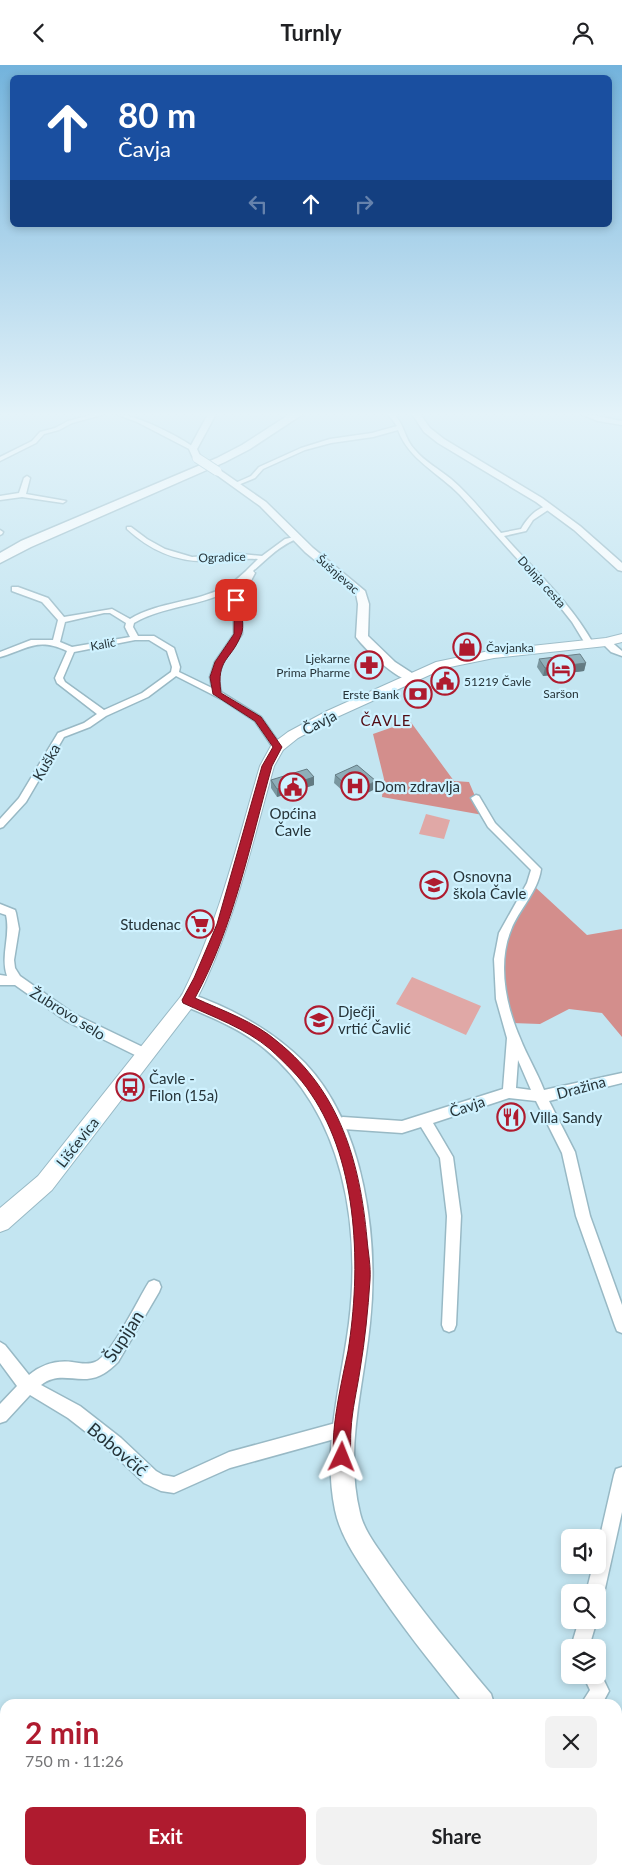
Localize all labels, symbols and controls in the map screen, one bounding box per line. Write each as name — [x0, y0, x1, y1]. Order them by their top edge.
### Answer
icon: back — [25, 19, 53, 47]
text: Turnly — [280, 19, 342, 46]
icon: person — [569, 19, 597, 47]
text: 80 m — [118, 93, 196, 135]
icon: ahead — [35, 95, 100, 160]
text: Čavja — [118, 135, 171, 162]
icon: left — [244, 190, 272, 218]
icon: ahead — [297, 190, 325, 218]
icon: right — [350, 190, 378, 218]
street label: Ogradice — [198, 549, 246, 565]
street label: Šušnjevac — [314, 551, 363, 597]
street label: Dolnja cesta — [515, 553, 569, 611]
pin — [215, 579, 257, 621]
icon: arrive — [222, 586, 250, 614]
shop icon: Čavjanka — [452, 632, 482, 662]
street label: Kalić — [89, 634, 117, 654]
place label: Čavjanka — [486, 640, 534, 655]
pharmacy icon: Ljekarne Prima Pharme — [354, 650, 384, 680]
place label: Ljekarne Prima Pharme — [276, 651, 350, 680]
hotel icon: Saršon — [546, 654, 576, 684]
public building icon: 51219 Čavle — [430, 666, 460, 696]
place label: 51219 Čavle — [464, 674, 531, 689]
bank icon: Erste Bank — [403, 679, 433, 709]
place label: Saršon — [543, 686, 579, 701]
place label: Erste Bank — [343, 687, 400, 702]
street label: Čavja — [299, 706, 339, 738]
district label: ČAVLE — [361, 711, 411, 729]
street label: Kuška — [28, 740, 64, 784]
hospital icon: Dom zdravlja — [340, 771, 370, 801]
public building icon: Općina Čavle — [278, 772, 308, 802]
place label: Dom zdravlja — [374, 777, 460, 795]
place label: Općina Čavle — [270, 804, 316, 839]
place label: Osnovna škola Čavle — [453, 867, 527, 902]
school or university icon: Osnovna škola Čavle — [419, 870, 449, 900]
supermarket icon: Studenac — [185, 909, 215, 939]
place label: Studenac — [120, 915, 181, 933]
street label: Žubrovo selo — [27, 983, 109, 1043]
place label: Dječji vrtić Čavlić — [338, 1002, 411, 1037]
school or university icon: Dječji vrtić Čavlić — [304, 1005, 334, 1035]
place label: Čavle - Filon (15a) — [149, 1069, 218, 1104]
bus stop icon: Čavle - Filon (15a) — [115, 1072, 145, 1102]
street label: Dražina — [554, 1072, 608, 1102]
street label: Čavja — [447, 1092, 487, 1120]
restaurant icon: Villa Sandy — [496, 1102, 526, 1132]
place label: Villa Sandy — [530, 1108, 602, 1126]
street label: Lišćevica — [52, 1113, 102, 1171]
street label: Šupijan — [98, 1306, 148, 1366]
street label: Bobovčić — [83, 1417, 153, 1481]
position arrow — [315, 1430, 367, 1482]
map controls — [561, 1529, 606, 1684]
button: sound — [561, 1529, 606, 1574]
button: search — [561, 1584, 606, 1629]
button: layers — [561, 1639, 606, 1684]
text: 2 min — [25, 1714, 99, 1750]
button: close — [545, 1716, 597, 1768]
text: 750 m · 11:26 — [25, 1751, 124, 1770]
button: Exit — [25, 1807, 306, 1865]
button: Share — [316, 1807, 597, 1865]

